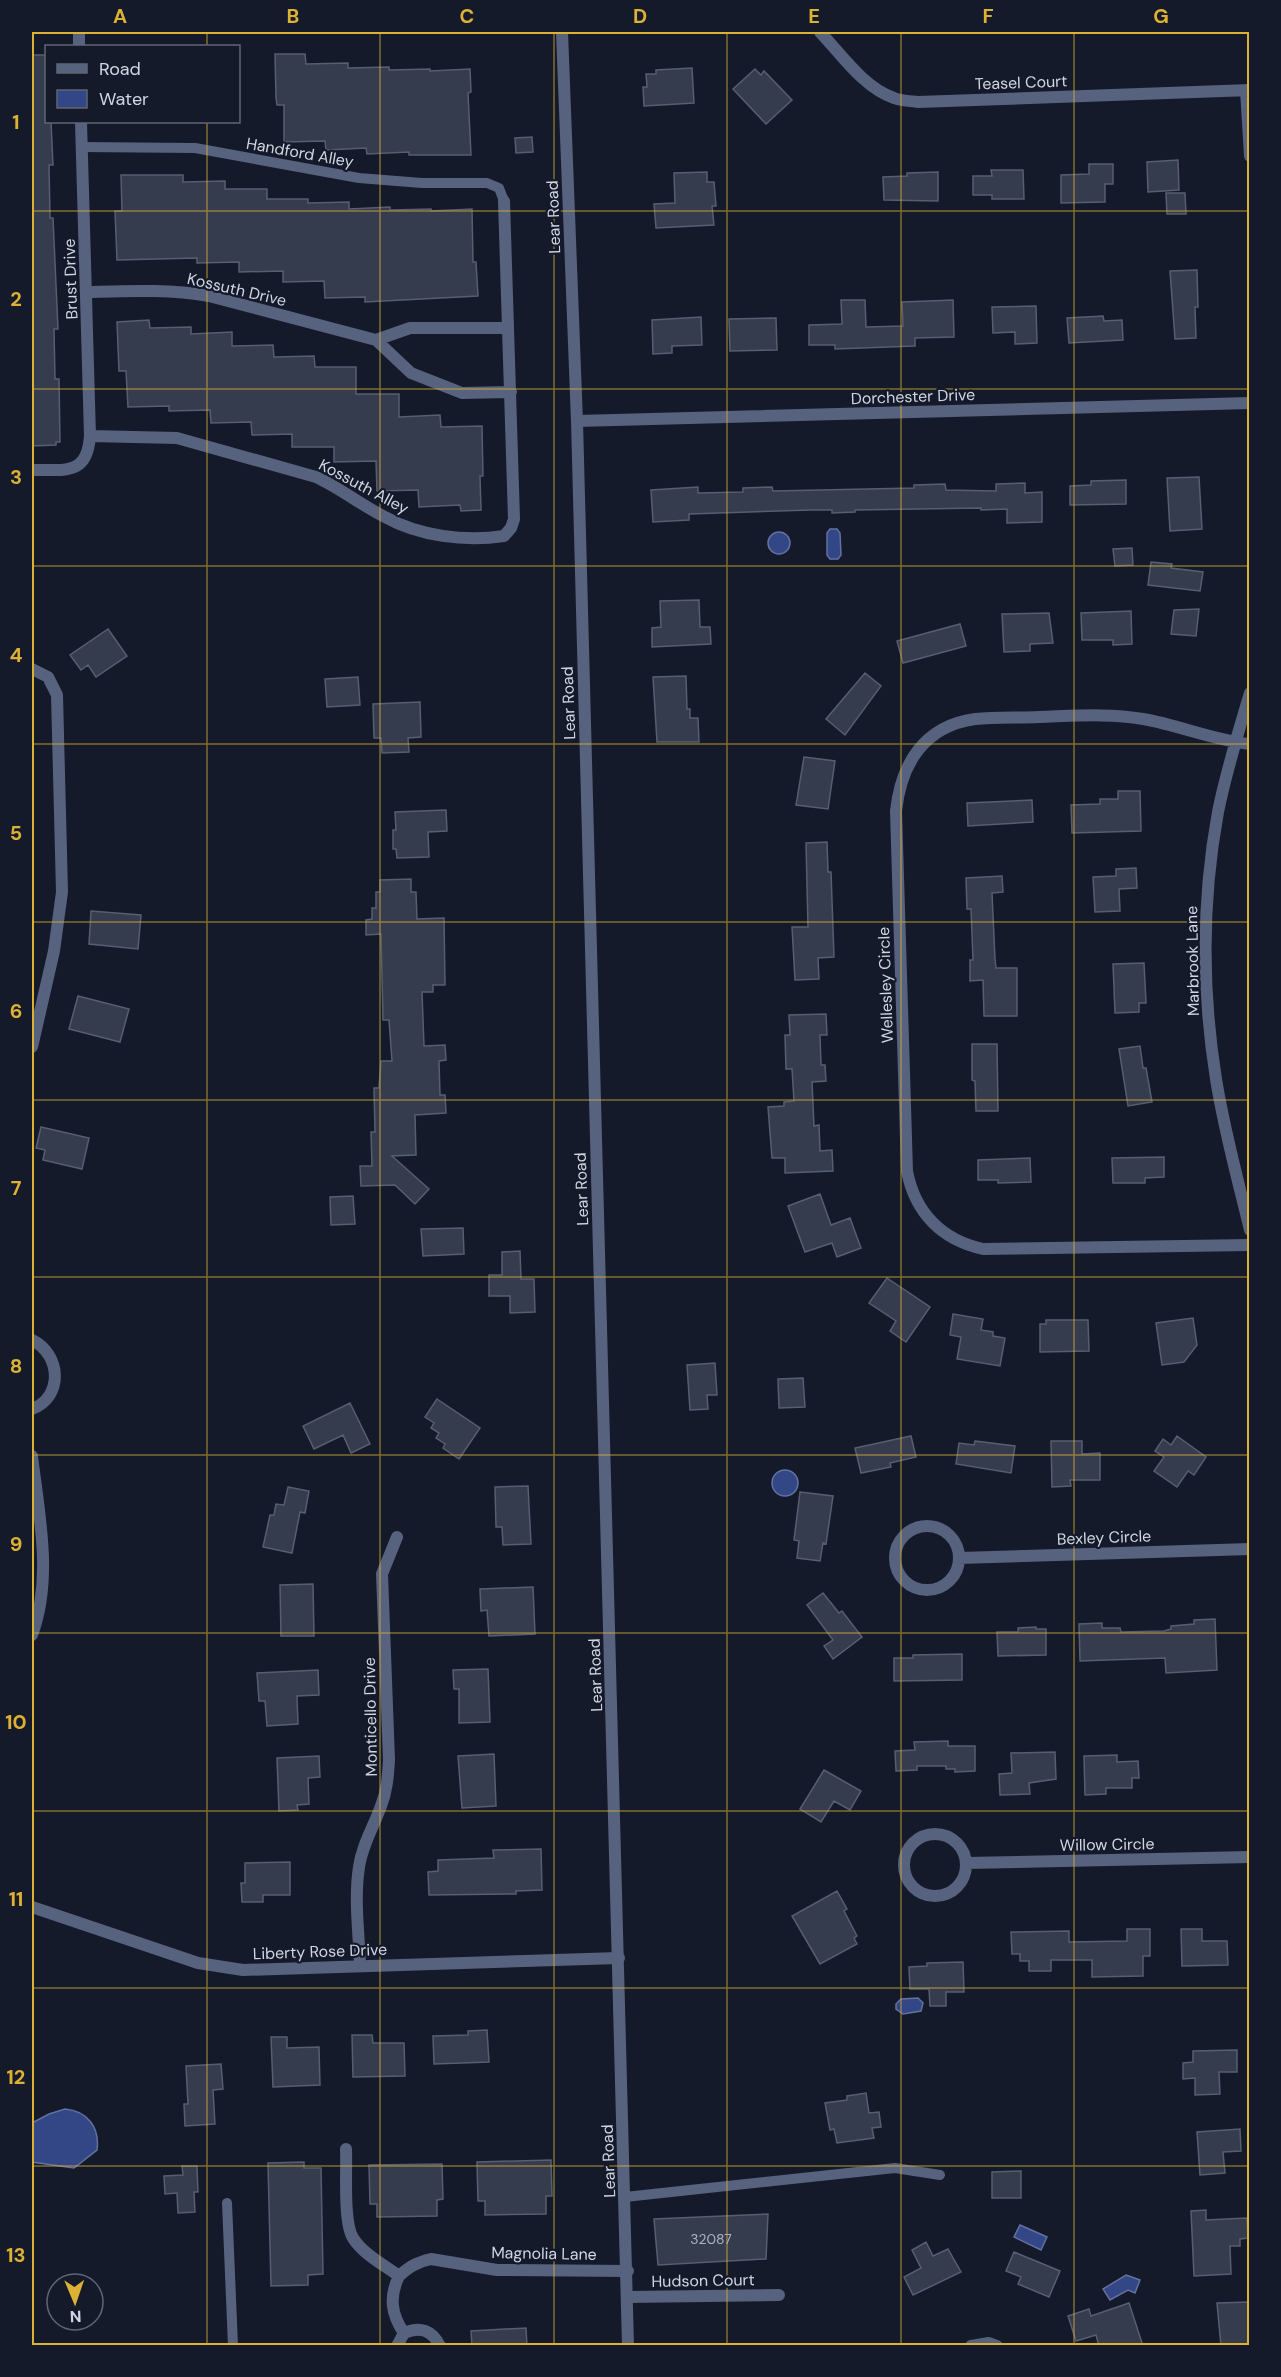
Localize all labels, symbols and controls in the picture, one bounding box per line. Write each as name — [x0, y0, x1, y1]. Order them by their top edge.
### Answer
text: A — [113, 3, 127, 29]
text: B — [287, 3, 299, 29]
text: C — [460, 3, 474, 29]
text: D — [633, 3, 647, 29]
text: E — [808, 3, 820, 29]
text: F — [982, 3, 994, 29]
text: G — [1153, 3, 1169, 29]
legend — [45, 45, 240, 123]
text: Road — [99, 57, 141, 81]
street label: Teasel Court — [974, 70, 1068, 95]
text: Water — [99, 87, 149, 111]
text: 1 — [12, 109, 20, 135]
street label: Handford Alley — [245, 133, 355, 172]
street label: Lear Road — [542, 180, 565, 254]
street label: Brust Drive — [59, 238, 82, 320]
street label: Kossuth Drive — [185, 268, 289, 311]
text: 2 — [10, 286, 22, 312]
street label: Dorchester Drive — [850, 384, 976, 409]
street label: Kossuth Alley — [315, 454, 412, 519]
text: 3 — [10, 464, 22, 490]
text: 4 — [10, 642, 23, 668]
street label: Lear Road — [557, 666, 580, 740]
text: 5 — [10, 820, 22, 846]
street label: Marbrook Lane — [1181, 906, 1204, 1016]
street label: Wellesley Circle — [873, 927, 898, 1043]
text: 6 — [10, 998, 22, 1024]
street label: Lear Road — [570, 1152, 593, 1226]
text: 7 — [11, 1175, 22, 1201]
text: 8 — [10, 1353, 22, 1379]
street label: Bexley Circle — [1056, 1525, 1152, 1550]
text: 9 — [10, 1531, 22, 1557]
street label: Lear Road — [584, 1638, 607, 1712]
street label: Monticello Drive — [359, 1657, 382, 1777]
text: 10 — [5, 1709, 27, 1735]
street label: Willow Circle — [1059, 1833, 1155, 1856]
text: 11 — [9, 1886, 23, 1912]
street label: Liberty Rose Drive — [252, 1939, 388, 1964]
text: 12 — [7, 2064, 25, 2090]
street label: Lear Road — [597, 2124, 620, 2198]
house number: 32087 — [690, 2230, 732, 2248]
text: 13 — [6, 2242, 26, 2268]
street label: Magnolia Lane — [491, 2242, 597, 2265]
street label: Hudson Court — [651, 2269, 755, 2292]
north arrow — [45, 2272, 105, 2332]
text: N — [69, 2306, 82, 2327]

